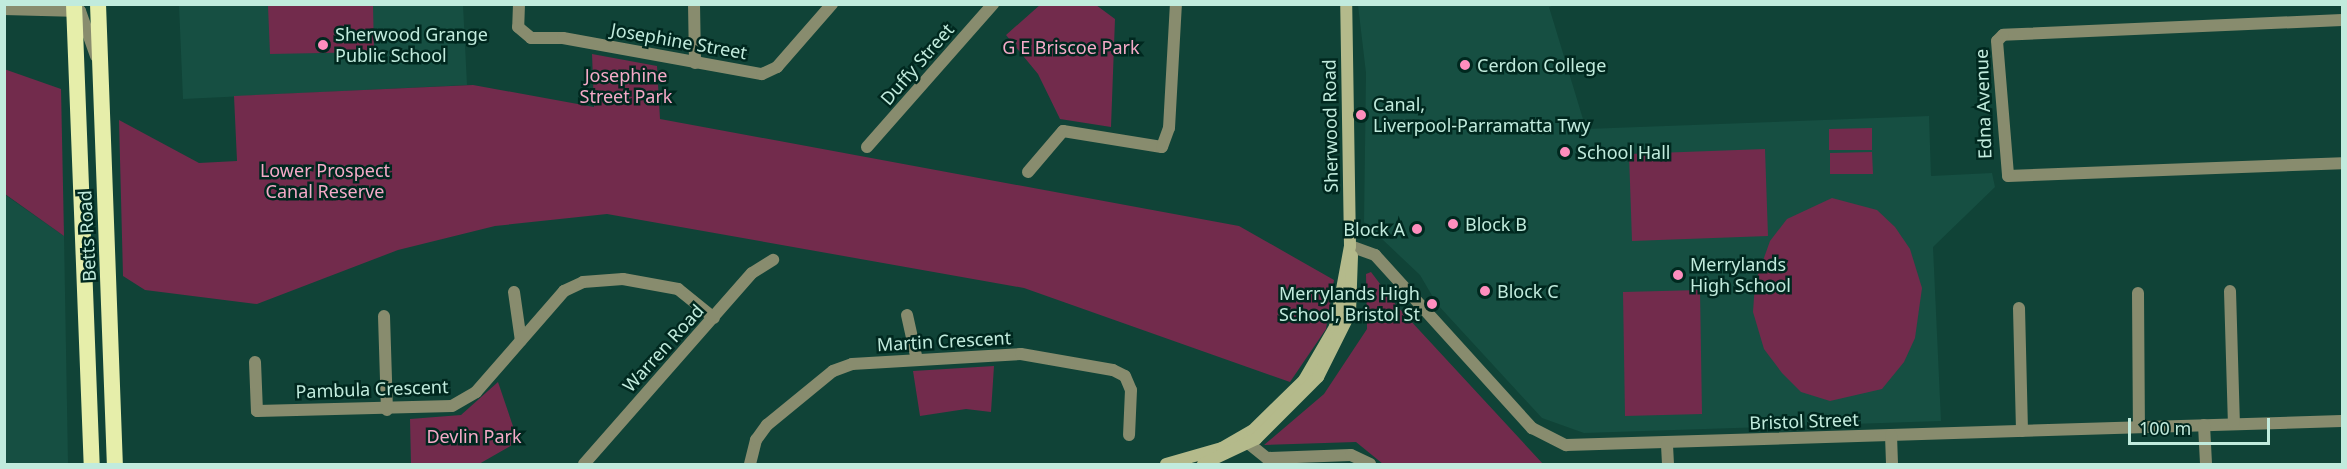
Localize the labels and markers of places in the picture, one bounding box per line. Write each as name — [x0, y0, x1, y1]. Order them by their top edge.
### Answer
place label: Sherwood Grange Public School — [335, 24, 488, 66]
marker: Sherwood Grange Public School — [316, 38, 330, 52]
place label: Cerdon College — [1477, 54, 1606, 76]
marker: Cerdon College — [1458, 58, 1472, 72]
place label: Canal, Liverpool-Parramatta Twy — [1373, 94, 1590, 136]
marker: Canal, Liverpool-Parramatta Twy — [1354, 108, 1368, 122]
place label: School Hall — [1577, 141, 1670, 163]
marker: School Hall — [1558, 145, 1572, 159]
place label: Block B — [1465, 213, 1527, 235]
marker: Block B — [1446, 217, 1460, 231]
place label: Block A — [1343, 218, 1405, 240]
marker: Block A — [1410, 222, 1424, 236]
place label: Merrylands High School — [1690, 254, 1791, 296]
marker: Merrylands High School — [1671, 268, 1685, 282]
place label: Block C — [1497, 280, 1559, 302]
place label: Merrylands High School, Bristol St — [1279, 283, 1420, 326]
marker: Block C — [1478, 284, 1492, 298]
marker: Merrylands High School, Bristol St — [1425, 297, 1439, 311]

